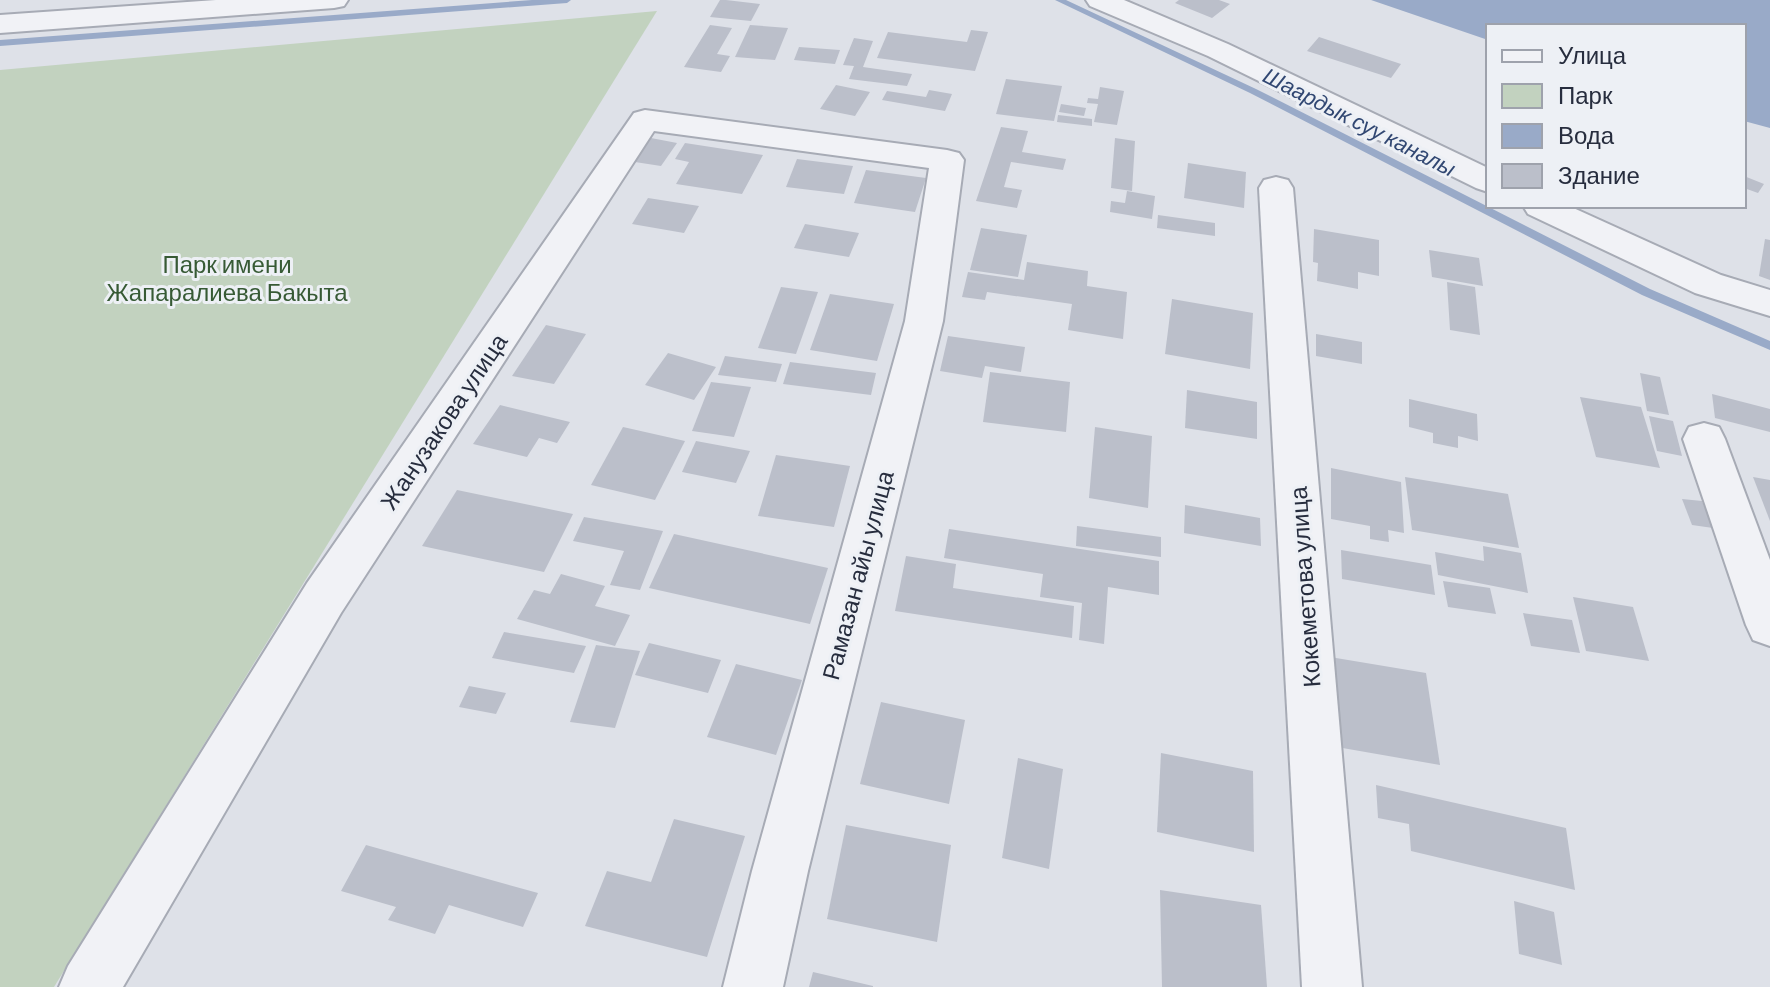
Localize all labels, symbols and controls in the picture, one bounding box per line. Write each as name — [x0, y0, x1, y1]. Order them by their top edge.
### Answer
legend — [1486, 24, 1746, 208]
text: Улица — [1558, 40, 1627, 69]
water label: Шаардык суу каналы — [1259, 61, 1460, 182]
text: Парк — [1558, 80, 1613, 109]
text: Вода — [1558, 120, 1615, 149]
text: Здание — [1558, 160, 1640, 189]
park label: Парк имени Жапаралиева Бакыта — [106, 249, 348, 306]
street label: Жанузакова улица — [373, 327, 513, 515]
street label: Рамазан айы улица — [815, 467, 899, 683]
street label: Кокеметова улица — [1282, 485, 1325, 688]

